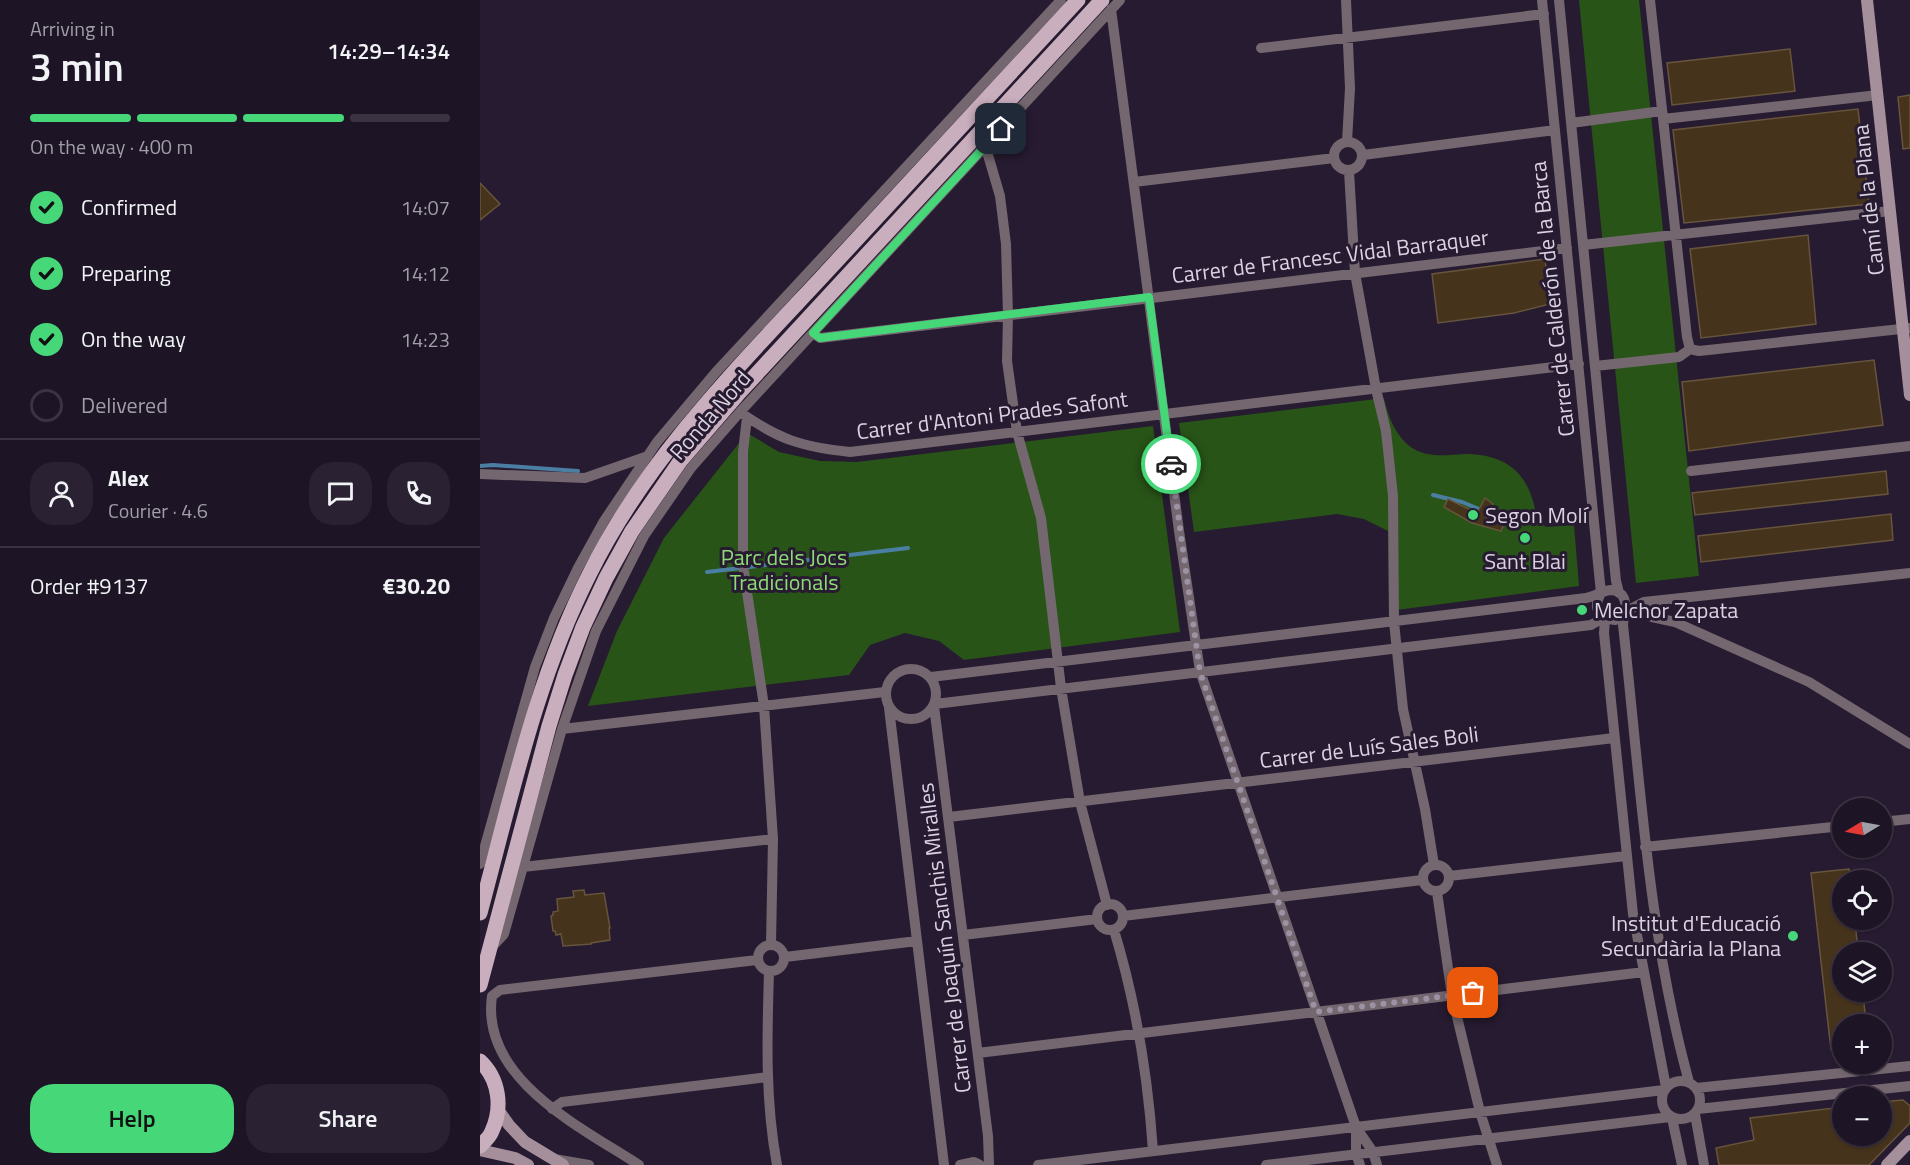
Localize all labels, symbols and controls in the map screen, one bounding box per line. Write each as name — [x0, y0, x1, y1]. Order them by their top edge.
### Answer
text: Arriving in — [30, 13, 115, 44]
text: 14:29–14:34 — [327, 34, 450, 68]
text: 3 min — [30, 37, 124, 96]
pin — [975, 103, 1026, 154]
icon: home — [984, 112, 1017, 145]
street label: Camí de la Plana — [1843, 123, 1893, 277]
text: On the way · 400 m — [30, 131, 193, 162]
street label: Carrer de Calderón de la Barca — [1521, 160, 1583, 438]
text: Confirmed — [81, 190, 177, 224]
icon: check — [30, 191, 63, 224]
text: 14:07 — [401, 192, 450, 223]
street label: Carrer de Francesc Vidal Barraquer — [1170, 220, 1491, 292]
text: Preparing — [81, 256, 171, 290]
icon: check — [30, 257, 63, 290]
text: 14:12 — [401, 258, 450, 289]
text: On the way — [81, 322, 186, 356]
icon: check — [30, 323, 63, 356]
text: 14:23 — [401, 324, 450, 355]
street label: Ronda Nord — [661, 362, 759, 468]
street label: Carrer d'Antoni Prades Safont — [854, 381, 1130, 449]
text: Delivered — [81, 388, 168, 422]
courier — [1141, 434, 1201, 494]
icon: car — [1155, 448, 1188, 481]
text: Alex — [108, 461, 149, 495]
button: person — [30, 462, 93, 525]
button: chat — [309, 462, 372, 525]
button: phone — [387, 462, 450, 525]
text: Courier · 4.6 — [108, 495, 208, 526]
place label: Segon Molí — [1485, 498, 1590, 532]
marker: Segon Molí — [1466, 508, 1480, 522]
marker: Sant Blai — [1518, 531, 1532, 545]
park label: Parc dels Jocs Tradicionals — [721, 540, 847, 599]
place label: Sant Blai — [1484, 544, 1566, 578]
text: Order #9137 — [30, 569, 149, 603]
text: €30.20 — [383, 569, 450, 603]
place label: Melchor Zapata — [1594, 593, 1738, 627]
marker: Melchor Zapata — [1575, 603, 1589, 617]
street label: Carrer de Luís Sales Boli — [1258, 717, 1480, 777]
street label: Carrer de Joaquín Sanchis Miralles — [908, 781, 980, 1095]
north arrow — [1832, 798, 1892, 858]
map controls — [1832, 798, 1892, 1146]
button: locate — [1832, 870, 1892, 930]
place label: Institut d'Educació Secundària la Plana — [1601, 906, 1781, 965]
marker: Institut d'Educació Secundària la Plana — [1786, 929, 1800, 943]
button: layers — [1832, 942, 1892, 1002]
pin — [1447, 967, 1498, 1018]
icon: bag — [1456, 976, 1489, 1009]
button: + — [1832, 1014, 1892, 1074]
button: Help — [30, 1084, 234, 1153]
button: Share — [246, 1084, 450, 1153]
button: − — [1832, 1086, 1892, 1146]

